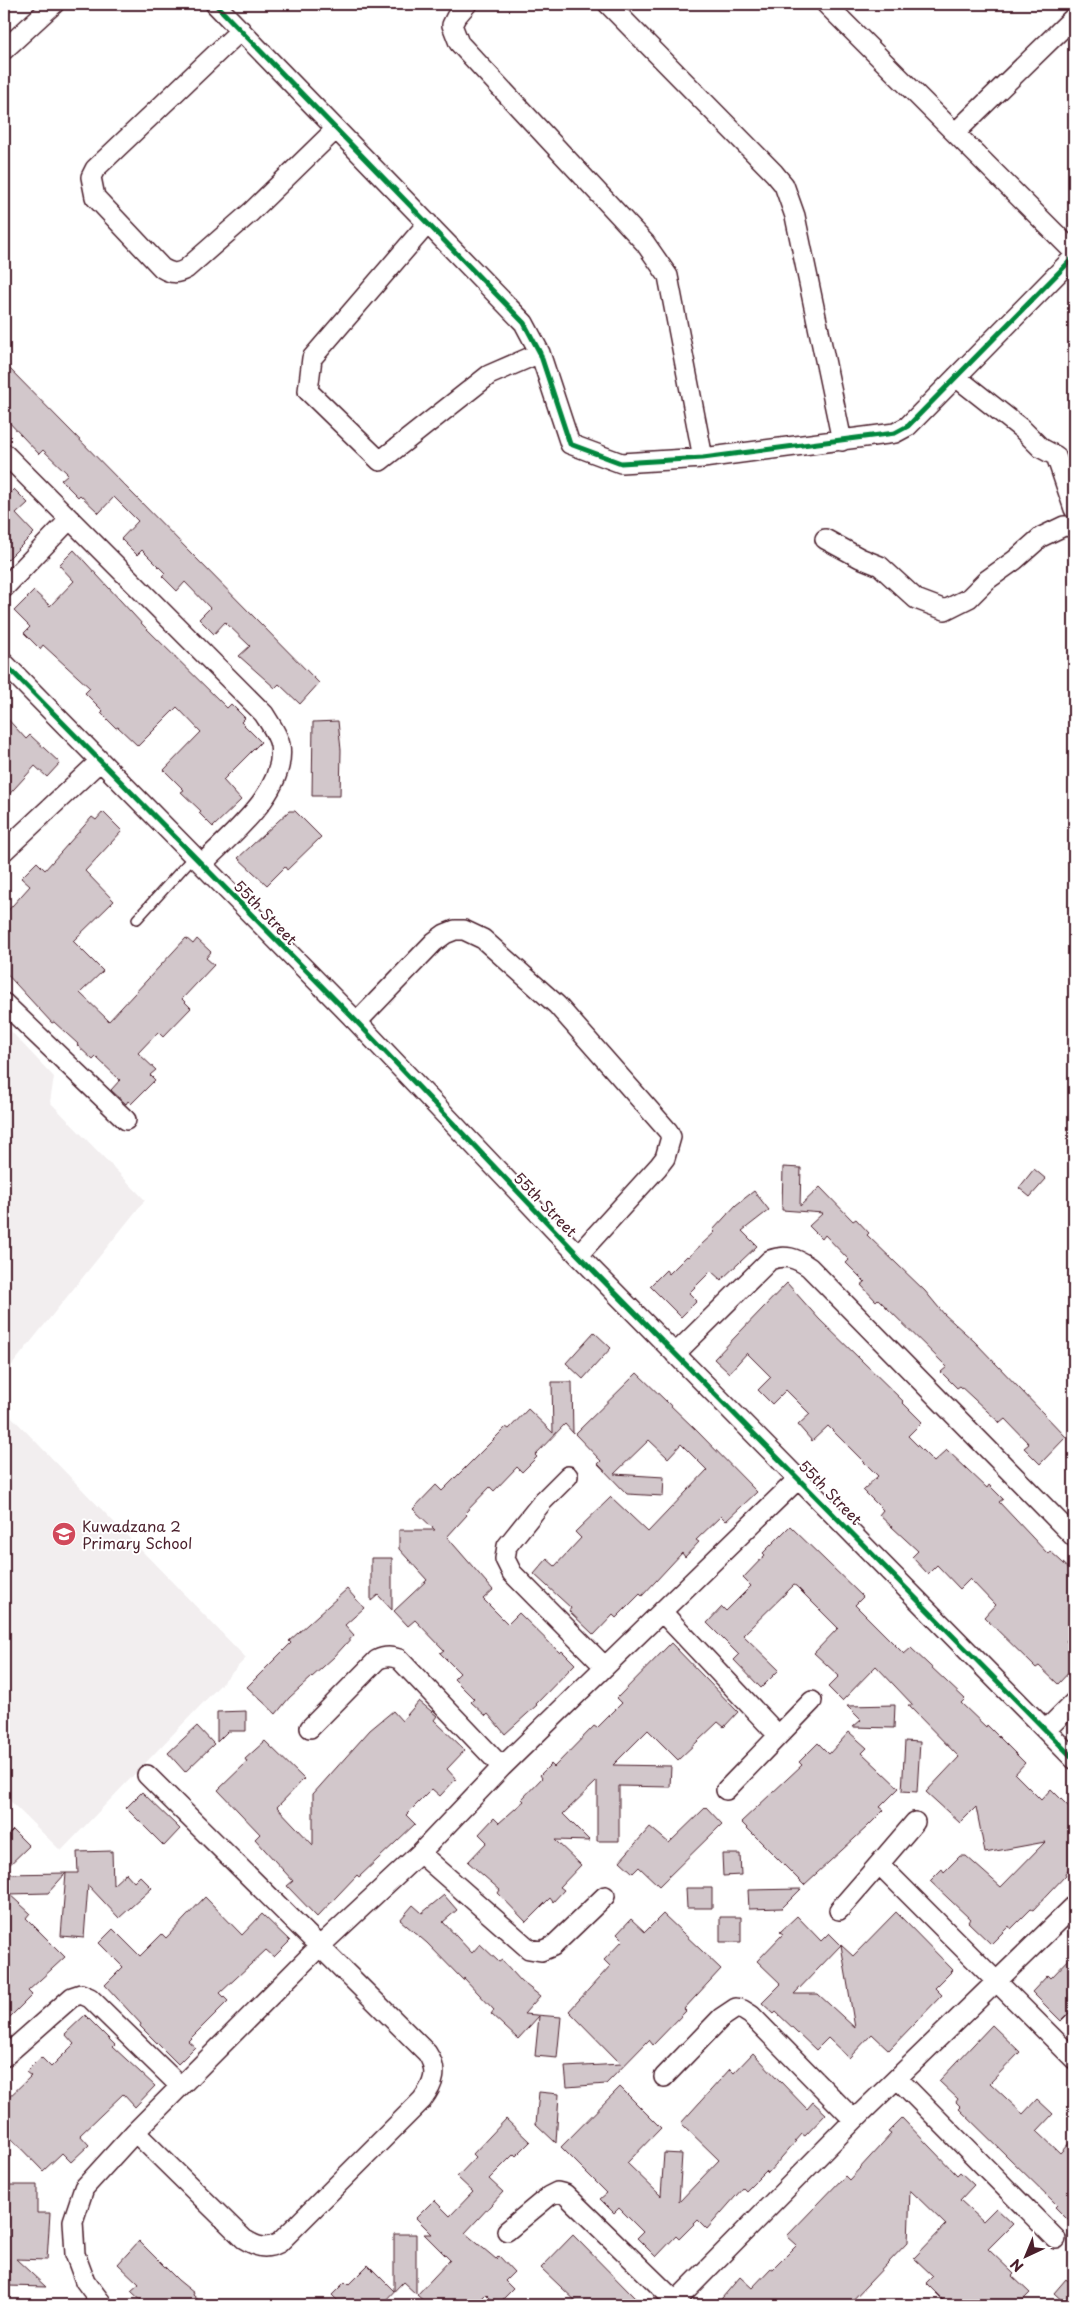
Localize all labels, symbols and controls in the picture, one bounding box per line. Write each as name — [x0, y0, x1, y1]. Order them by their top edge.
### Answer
street label: 55th Street — [229, 874, 303, 950]
street label: 55th Street — [509, 1166, 583, 1242]
street label: 55th Street — [794, 1454, 868, 1530]
place label: Kuwadzana 2 Primary School — [82, 1514, 192, 1554]
school or university icon: Kuwadzana 2 Primary School — [51, 1521, 77, 1547]
north arrow — [1000, 2232, 1050, 2282]
text: N — [1005, 2254, 1028, 2277]

